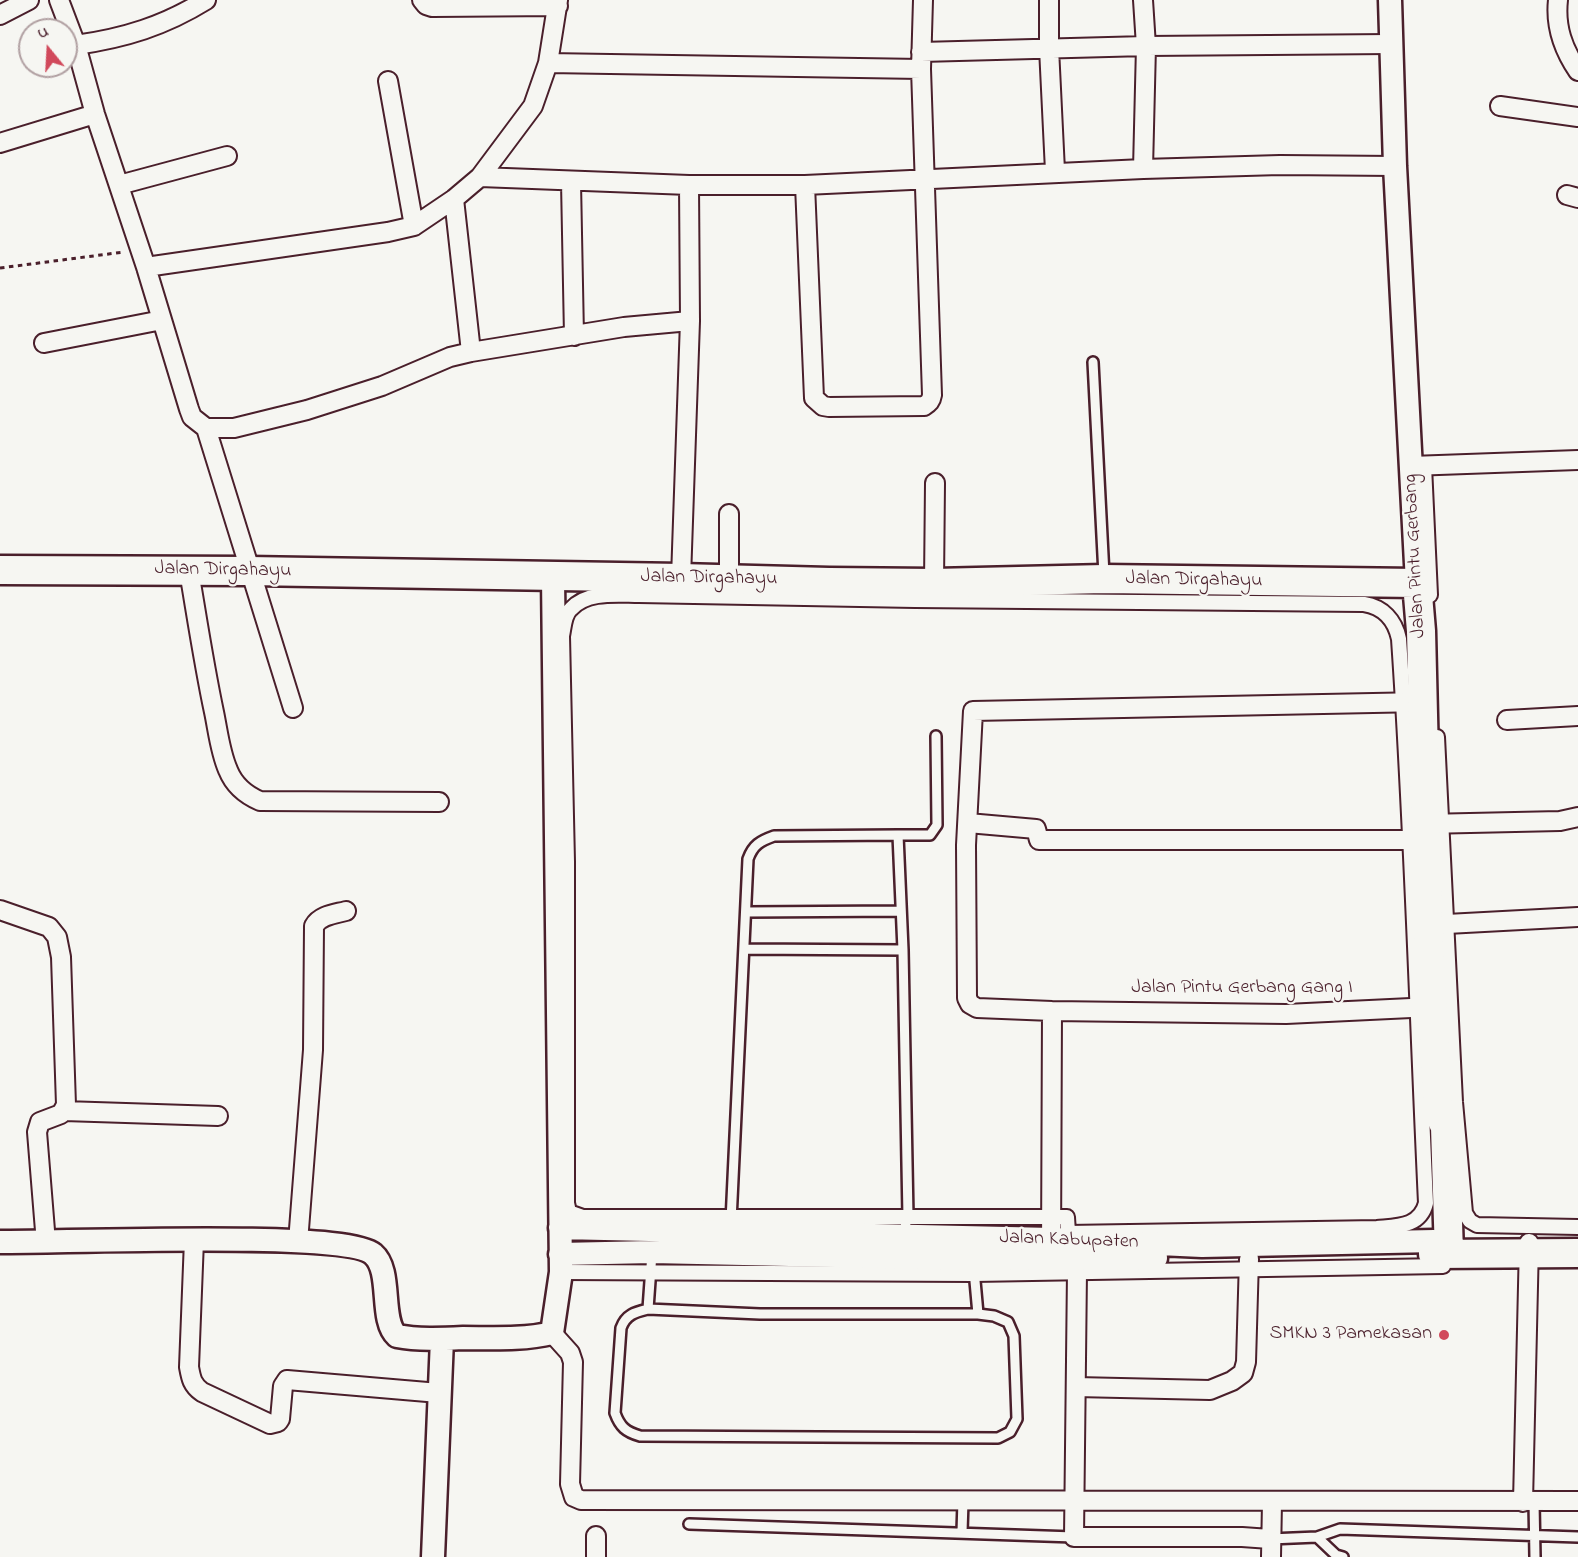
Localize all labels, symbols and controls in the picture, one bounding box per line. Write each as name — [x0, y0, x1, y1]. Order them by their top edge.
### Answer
north arrow — [18, 18, 78, 78]
text: U — [35, 20, 52, 46]
street label: Jalan Pintu Gerbang — [1400, 473, 1432, 639]
street label: Jalan Dirgahayu — [154, 558, 292, 584]
street label: Jalan Dirgahayu — [640, 566, 778, 592]
street label: Jalan Dirgahayu — [1125, 568, 1263, 594]
street label: Jalan Pintu Gerbang Gang I — [1131, 977, 1353, 1001]
street label: Jalan Kabupaten — [999, 1227, 1139, 1255]
place label: SMKN 3 Pamekasan — [1270, 1323, 1432, 1347]
marker: SMKN 3 Pamekasan — [1437, 1328, 1451, 1342]

